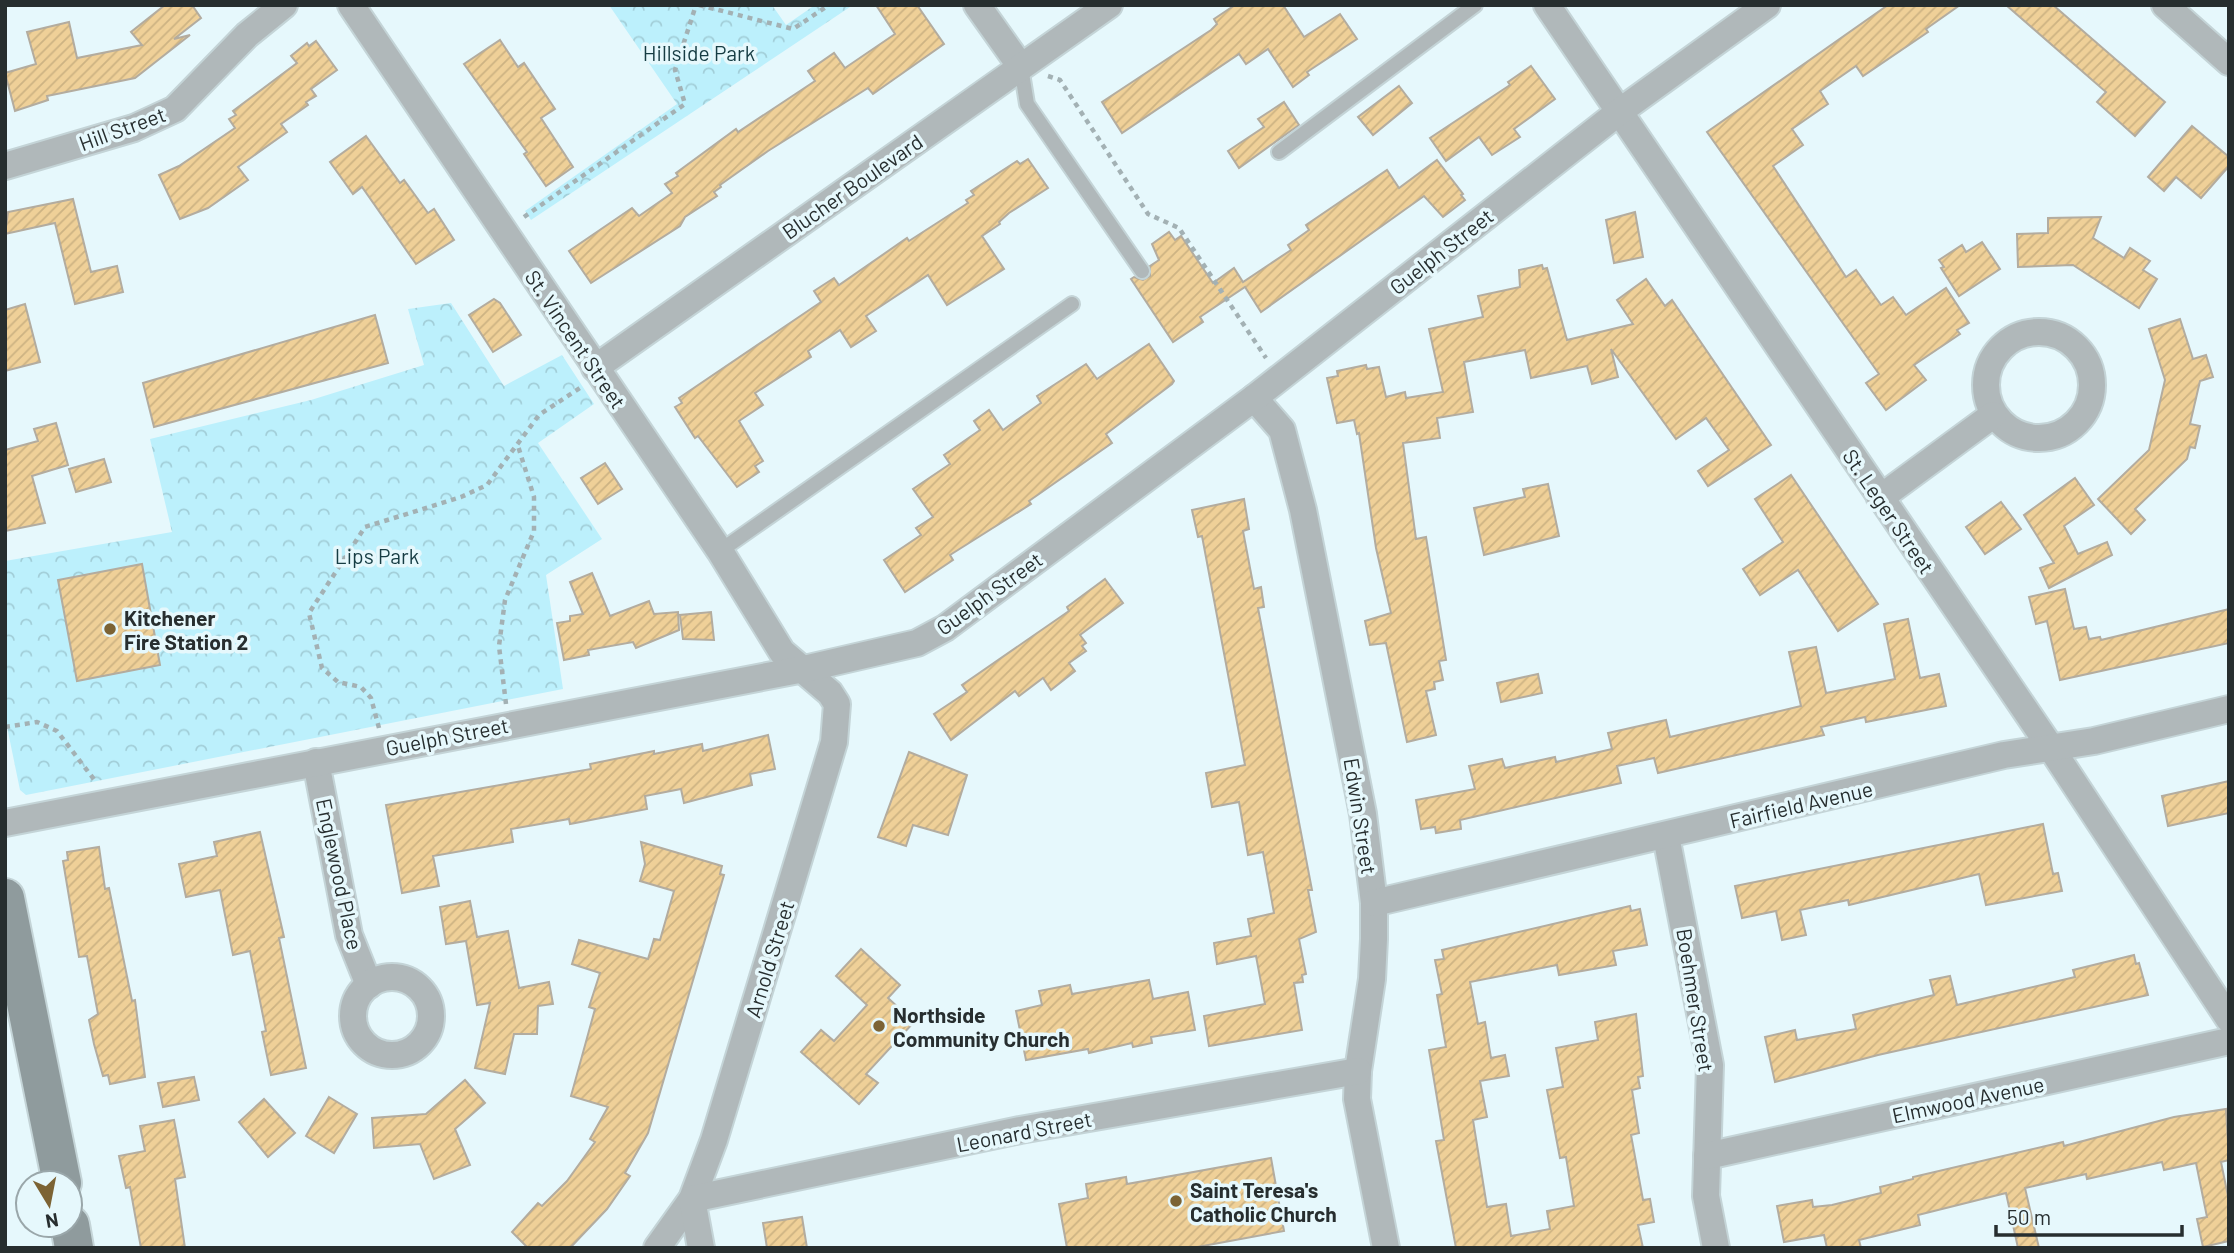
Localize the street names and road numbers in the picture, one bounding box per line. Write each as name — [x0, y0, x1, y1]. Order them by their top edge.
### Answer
street label: Hill Street — [75, 101, 169, 155]
street label: Blucher Boulevard — [777, 128, 927, 244]
street label: Guelph Street — [1384, 203, 1498, 299]
street label: St. Vincent Street — [521, 265, 631, 413]
street label: St. Leger Street — [1838, 444, 1940, 578]
street label: Guelph Street — [931, 546, 1047, 640]
street label: Guelph Street — [383, 712, 511, 760]
street label: Edwin Street — [1339, 756, 1383, 876]
street label: Fairfield Avenue — [1727, 775, 1875, 833]
street label: Englewood Place — [312, 796, 368, 952]
street label: Arnold Street — [739, 898, 799, 1020]
street label: Boehmer Street — [1672, 927, 1720, 1073]
street label: Elmwood Avenue — [1890, 1071, 2046, 1127]
street label: Leonard Street — [954, 1106, 1094, 1156]

